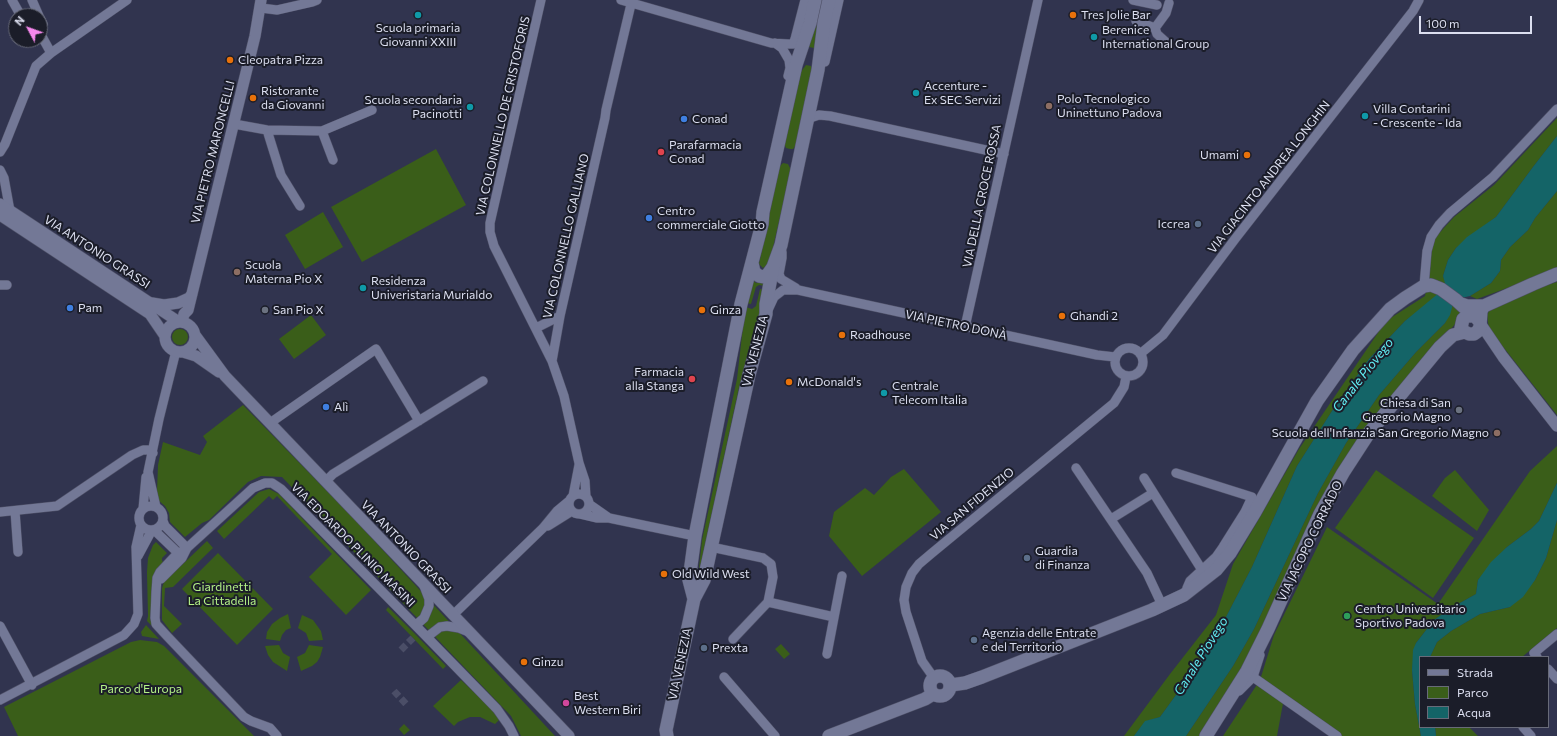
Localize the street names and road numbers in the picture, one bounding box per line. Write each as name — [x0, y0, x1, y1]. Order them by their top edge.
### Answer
street label: VIA COLONNELLO DE CRISTOFORIS — [473, 15, 533, 217]
street label: VIA PIETRO MARONCELLI — [188, 79, 238, 225]
street label: VIA GIACINTO ANDREA LONGHIN — [1205, 98, 1333, 256]
street label: VIA DELLA CROCE ROSSA — [960, 123, 1004, 269]
street label: VIA COLONNELLO GALLIANO — [540, 152, 592, 320]
street label: VIA ANTONIO GRASSI — [41, 212, 153, 292]
street label: VIA PIETRO DONÀ — [904, 307, 1008, 343]
street label: VIA VENEZIA — [739, 314, 771, 388]
street label: VIA SAN FIDENZIO — [927, 465, 1017, 543]
street label: VIA JACOPO CORRADO — [1275, 478, 1345, 604]
street label: VIA EDOARDO PLINIO MASINI — [288, 480, 418, 610]
street label: VIA ANTONIO GRASSI — [358, 498, 454, 596]
street label: VIA VENEZIA — [665, 627, 695, 701]

